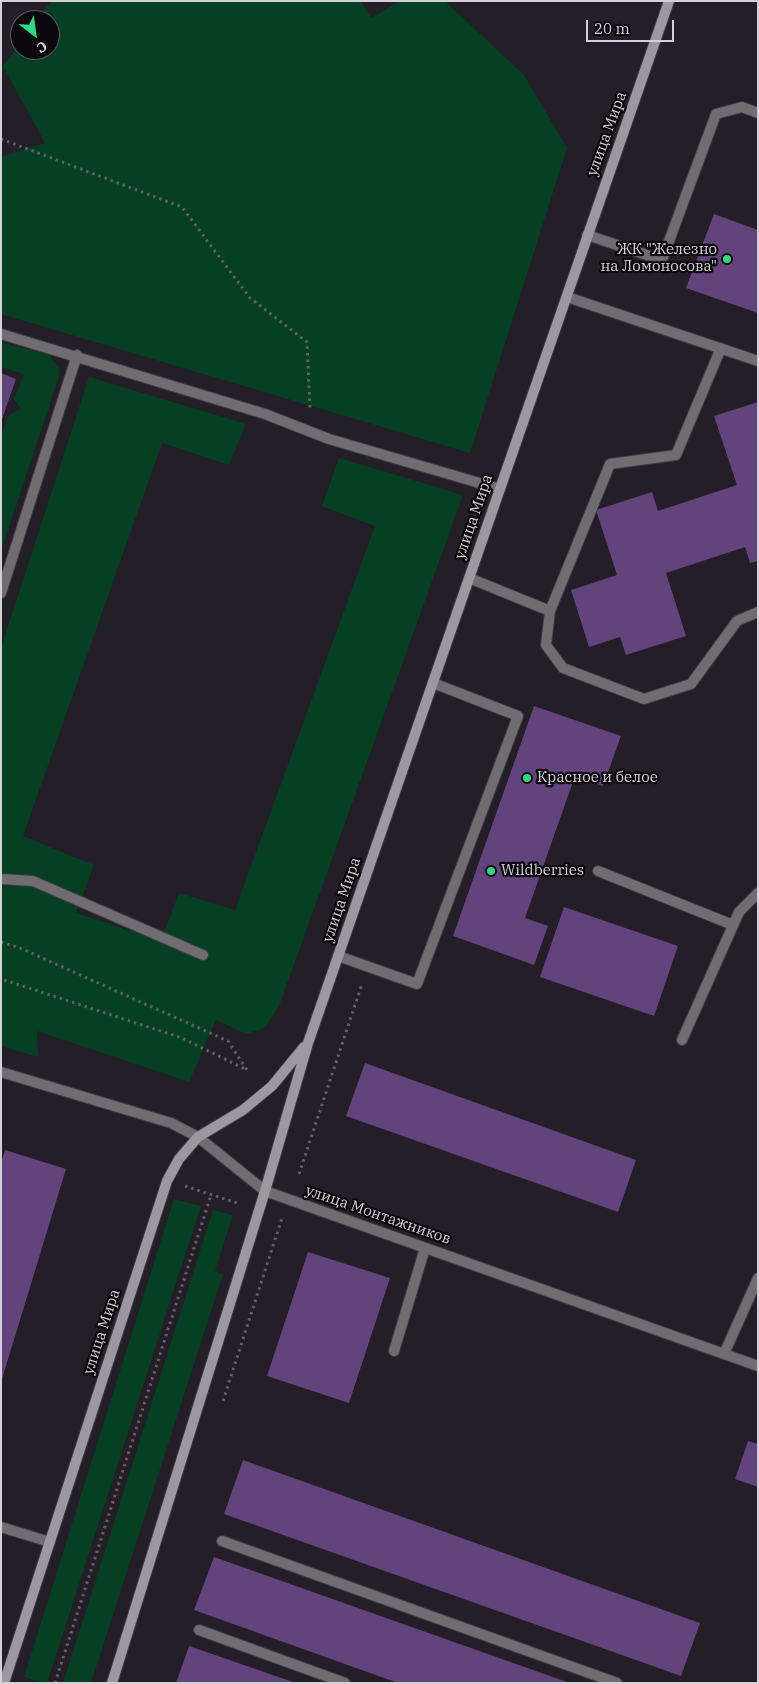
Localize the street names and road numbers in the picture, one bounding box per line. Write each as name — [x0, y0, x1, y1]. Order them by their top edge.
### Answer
street label: улица Мира — [583, 89, 631, 179]
street label: улица Мира — [451, 472, 497, 562]
street label: улица Мира — [319, 855, 365, 945]
street label: улица Монтажников — [303, 1182, 453, 1248]
street label: улица Мира — [80, 1287, 124, 1377]

